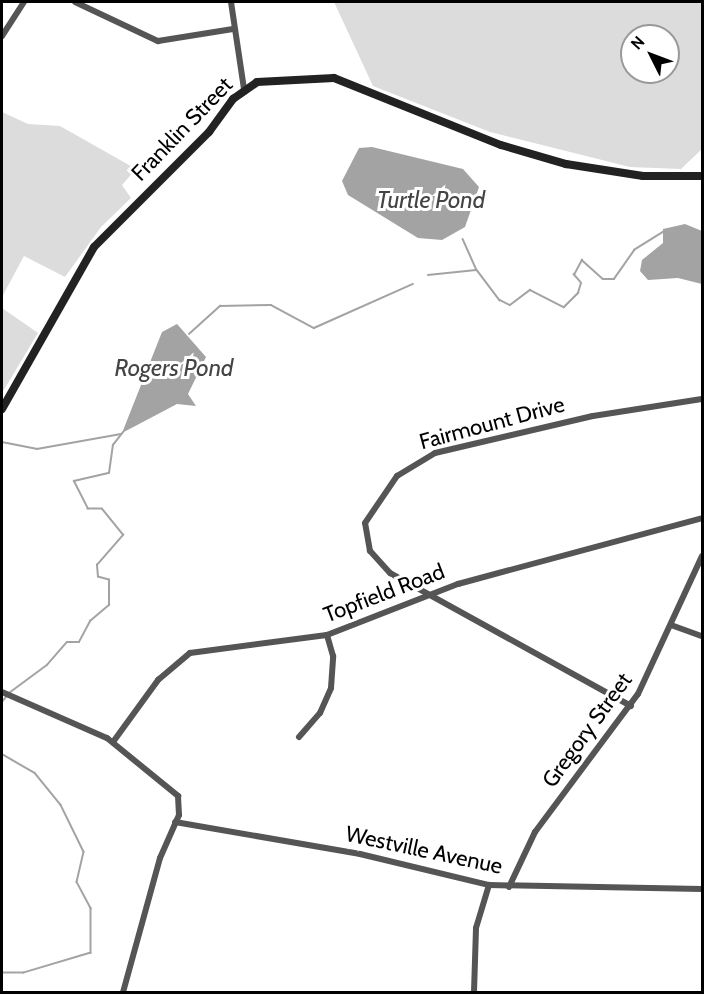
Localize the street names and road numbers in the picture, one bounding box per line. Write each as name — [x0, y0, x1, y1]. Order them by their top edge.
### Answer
street label: Franklin Street — [126, 72, 238, 186]
street label: Fairmount Drive — [417, 391, 567, 455]
street label: Topfield Road — [320, 558, 448, 628]
street label: Gregory Street — [537, 668, 637, 792]
street label: Westville Avenue — [343, 821, 505, 879]

